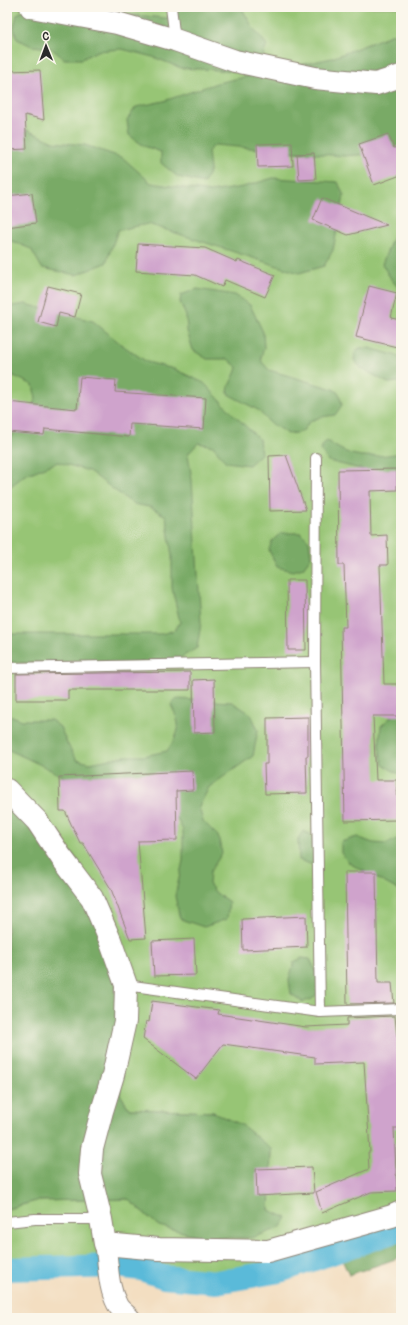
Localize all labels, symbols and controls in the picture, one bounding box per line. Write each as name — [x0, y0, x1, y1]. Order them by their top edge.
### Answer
north arrow — [26, 26, 66, 66]
text: С — [42, 30, 50, 43]

